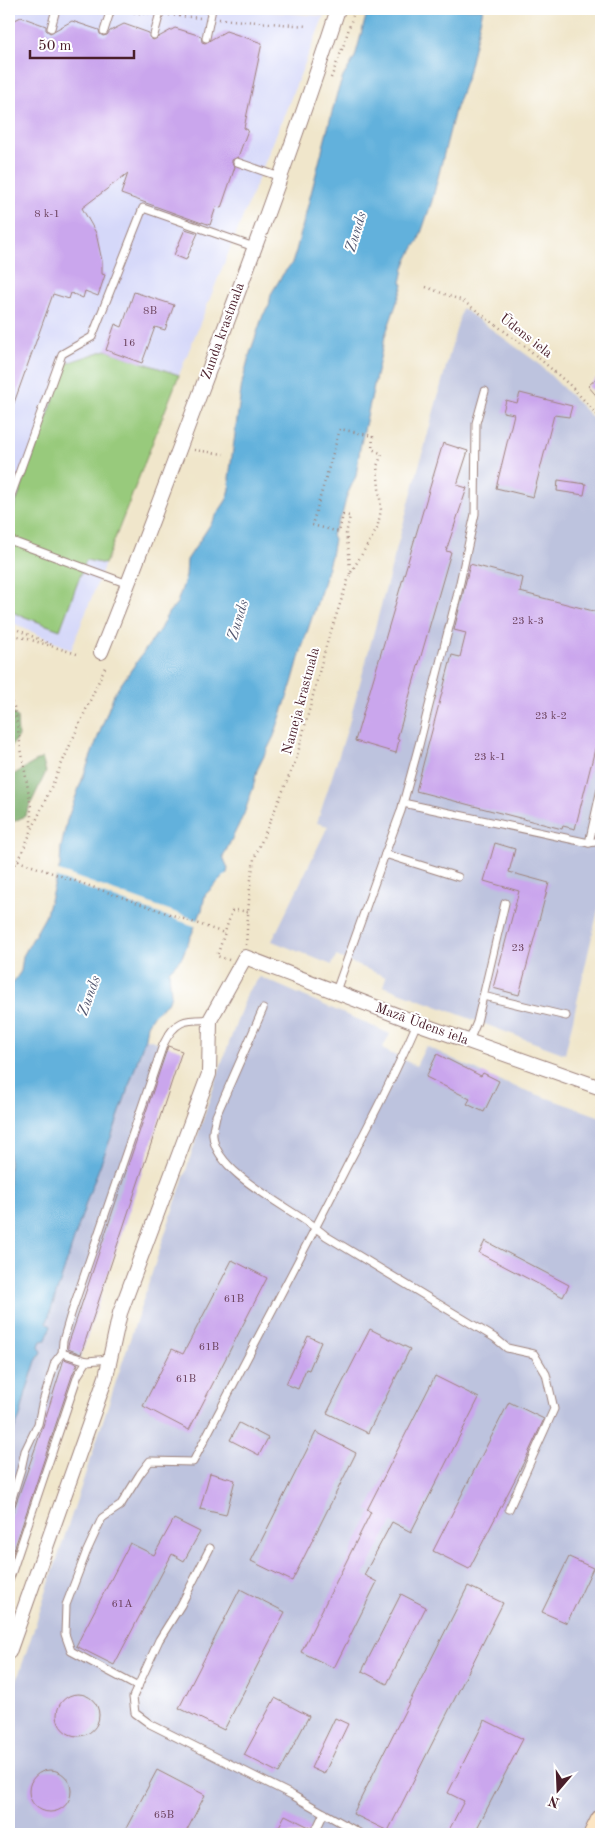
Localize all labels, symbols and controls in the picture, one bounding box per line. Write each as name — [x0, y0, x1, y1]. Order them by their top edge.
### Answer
scale bar — [30, 28, 134, 60]
text: 50 m — [38, 39, 72, 54]
house number: 8 k-1 — [34, 209, 60, 220]
water label: Zunds — [344, 210, 370, 254]
street label: Zunda krastmala — [199, 281, 247, 381]
house number: 8B — [143, 306, 157, 317]
street label: Ūdens iela — [497, 310, 556, 361]
house number: 16 — [123, 338, 135, 349]
water label: Zunds — [226, 598, 252, 642]
house number: 23 k-3 — [512, 616, 544, 627]
street label: Nameja krastmala — [280, 646, 322, 756]
house number: 23 k-2 — [535, 711, 567, 722]
house number: 23 k-1 — [474, 752, 506, 763]
house number: 23 — [512, 943, 524, 954]
water label: Zunds — [76, 974, 104, 1018]
street label: Mazā Ūdens iela — [374, 999, 471, 1047]
house number: 61B — [224, 1294, 244, 1305]
house number: 61B — [199, 1342, 219, 1353]
house number: 61B — [176, 1374, 196, 1385]
house number: 61A — [111, 1599, 133, 1610]
north arrow — [532, 1766, 582, 1816]
text: N — [546, 1793, 561, 1810]
house number: 65B — [154, 1810, 174, 1821]

